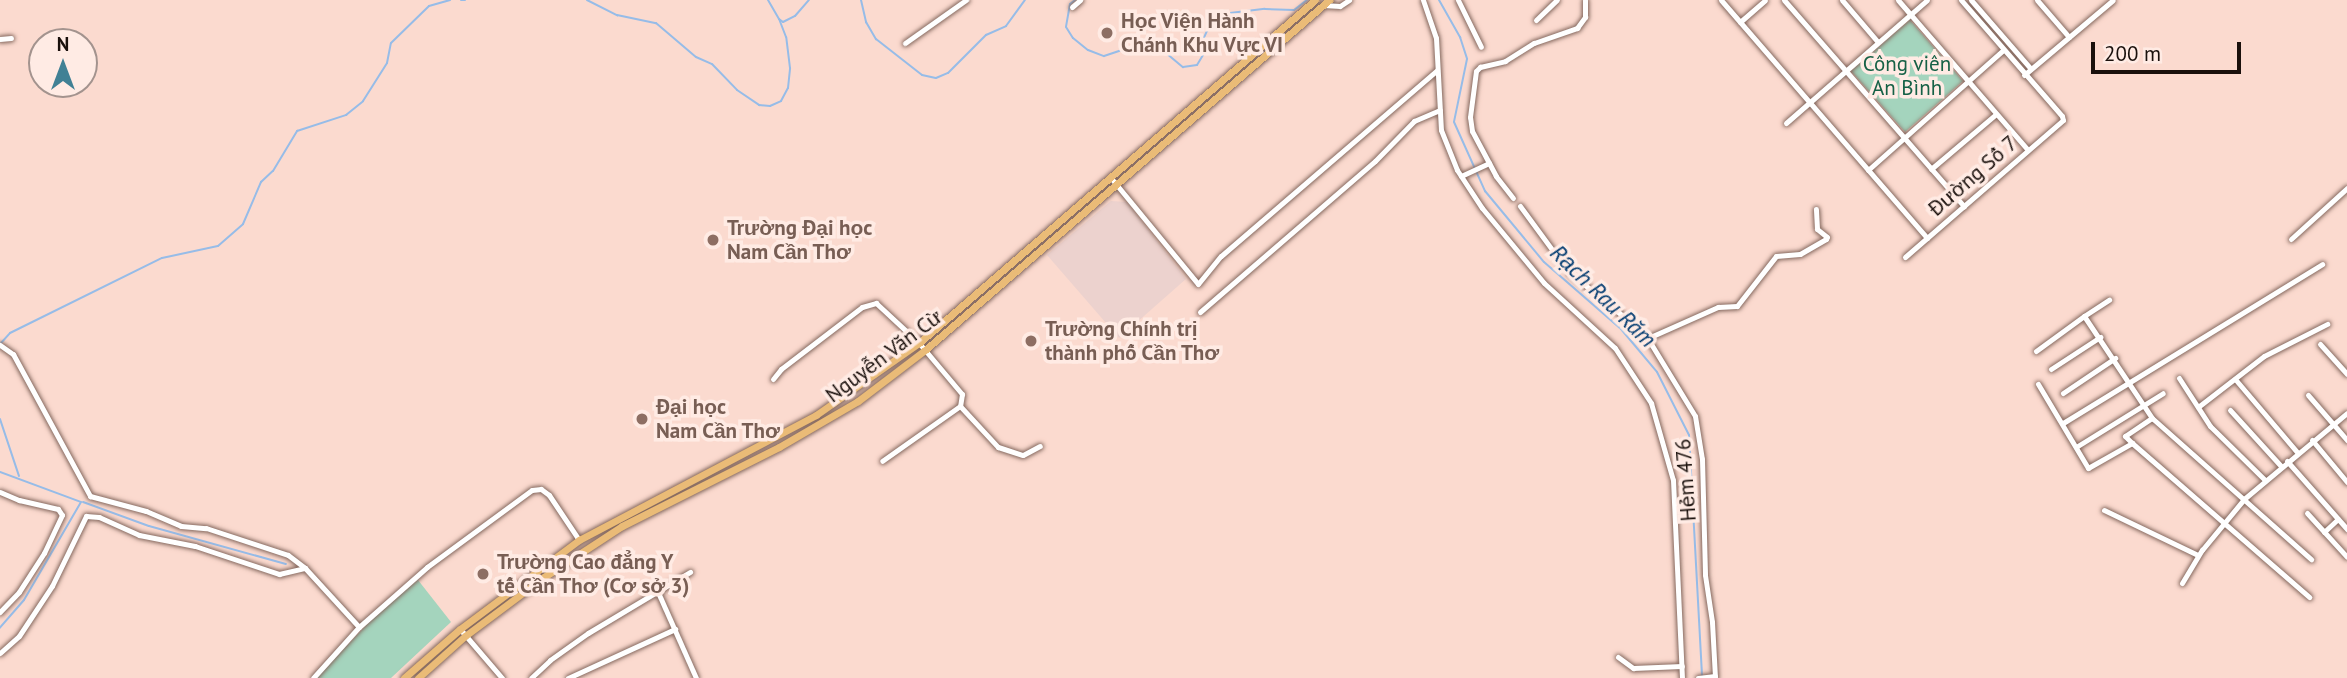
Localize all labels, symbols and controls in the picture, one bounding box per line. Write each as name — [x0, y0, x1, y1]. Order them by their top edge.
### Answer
place label: Học Viện Hành Chánh Khu Vực VI — [1121, 8, 1285, 58]
marker: Học Viện Hành Chánh Khu Vực VI — [1099, 25, 1115, 41]
north arrow — [28, 28, 98, 98]
scale bar — [2095, 28, 2246, 72]
text: N — [57, 32, 69, 56]
text: 200 m — [2104, 40, 2161, 67]
park label: Công viên An Bình — [1863, 51, 1951, 101]
street label: Đường Số 7 — [1923, 131, 2023, 221]
place label: Trường Đại học Nam Cần Thơ — [727, 215, 872, 265]
marker: Trường Đại học Nam Cần Thơ — [705, 232, 721, 248]
water label: Rạch Rau Răm — [1545, 239, 1661, 353]
street label: Nguyễn Văn Cừ — [821, 304, 947, 408]
place label: Trường Chính trị thành phố Cần Thơ — [1045, 316, 1220, 366]
marker: Trường Chính trị thành phố Cần Thơ — [1023, 333, 1039, 349]
place label: Đại học Nam Cần Thơ — [656, 394, 781, 444]
marker: Đại học Nam Cần Thơ — [634, 411, 650, 427]
street label: Hẻm 476 — [1671, 438, 1701, 522]
place label: Trường Cao đẳng Y tế Cần Thơ (Cơ sở 3) — [497, 549, 690, 599]
marker: Trường Cao đẳng Y tế Cần Thơ (Cơ sở 3) — [475, 566, 491, 582]

